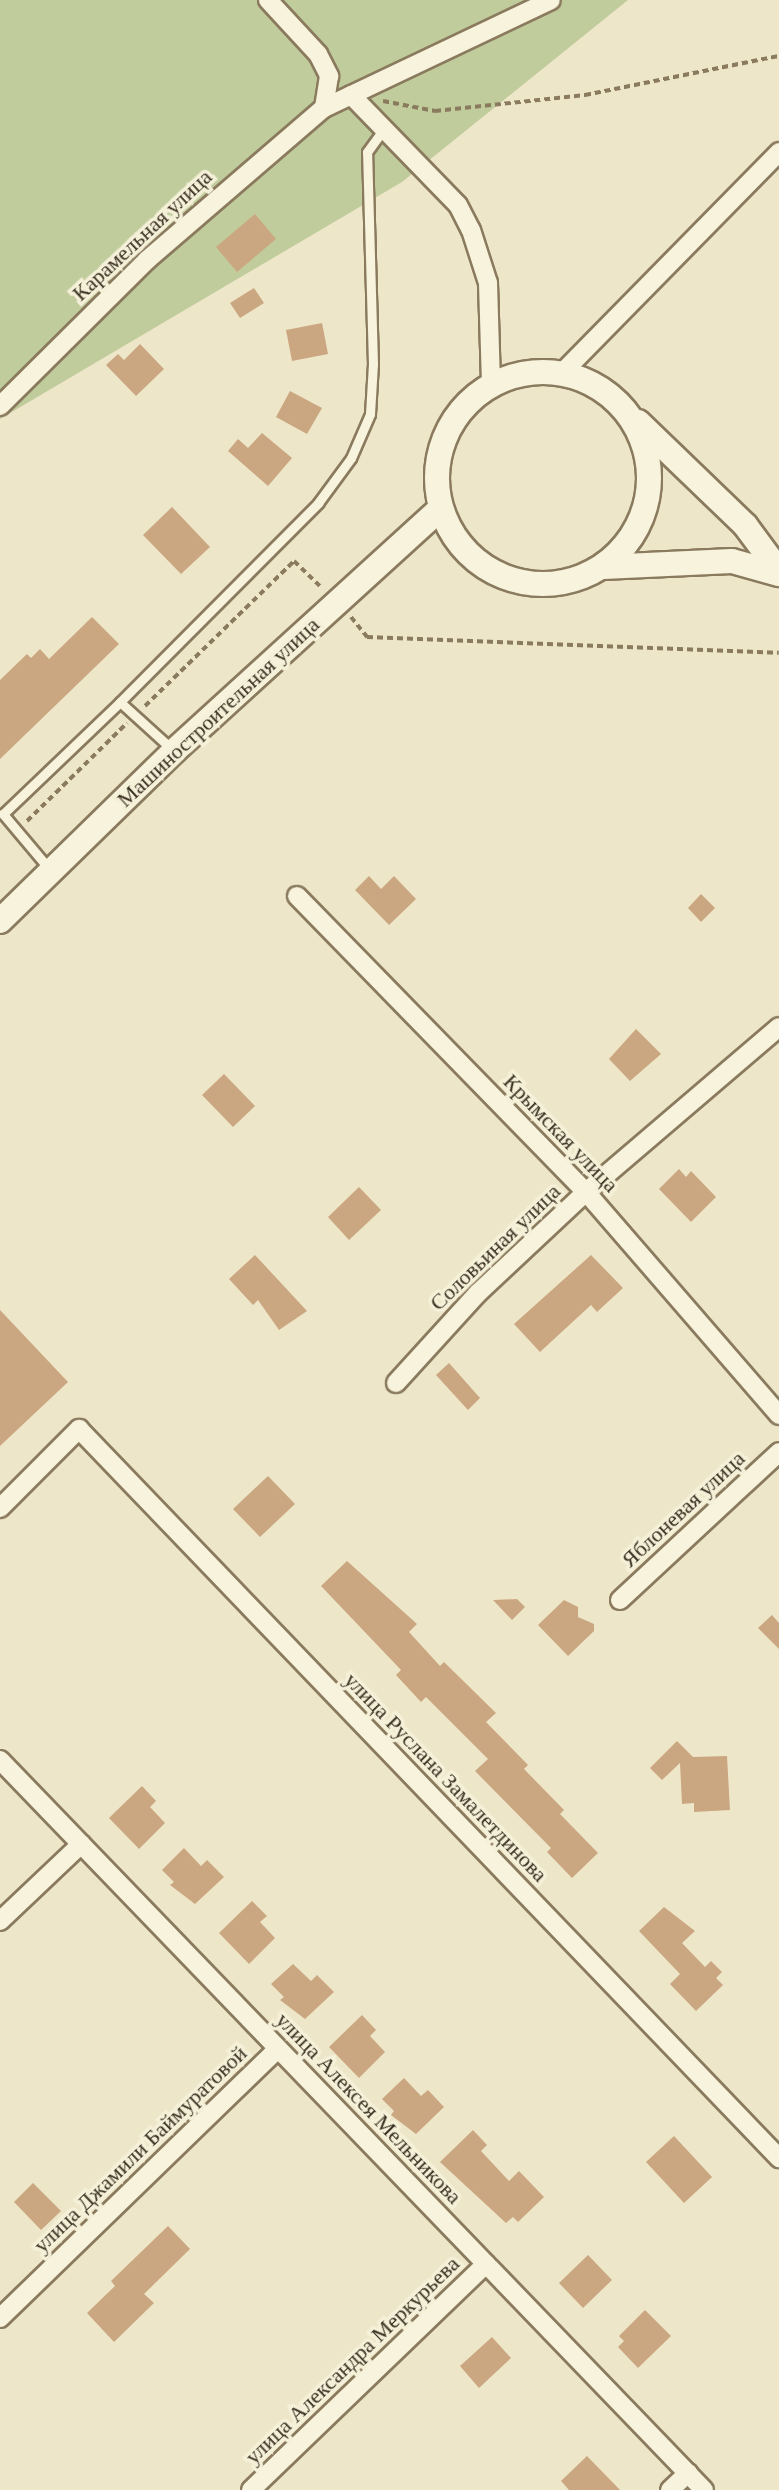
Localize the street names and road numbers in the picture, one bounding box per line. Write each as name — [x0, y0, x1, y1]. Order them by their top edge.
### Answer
street label: Карамельная улица — [67, 164, 217, 306]
street label: Машиностроительная улица — [111, 611, 325, 813]
street label: Крымская улица — [498, 1068, 624, 1198]
street label: Соловьиная улица — [424, 1178, 566, 1316]
street label: Яблоневая улица — [616, 1445, 750, 1573]
street label: улица Руслана Замалетдинова — [339, 1667, 553, 1887]
street label: улица Алексея Мельникова — [271, 2007, 467, 2209]
street label: улица Джамили Баймуратовой — [28, 2040, 252, 2258]
street label: улица Александра Меркурьева — [239, 2251, 465, 2469]

